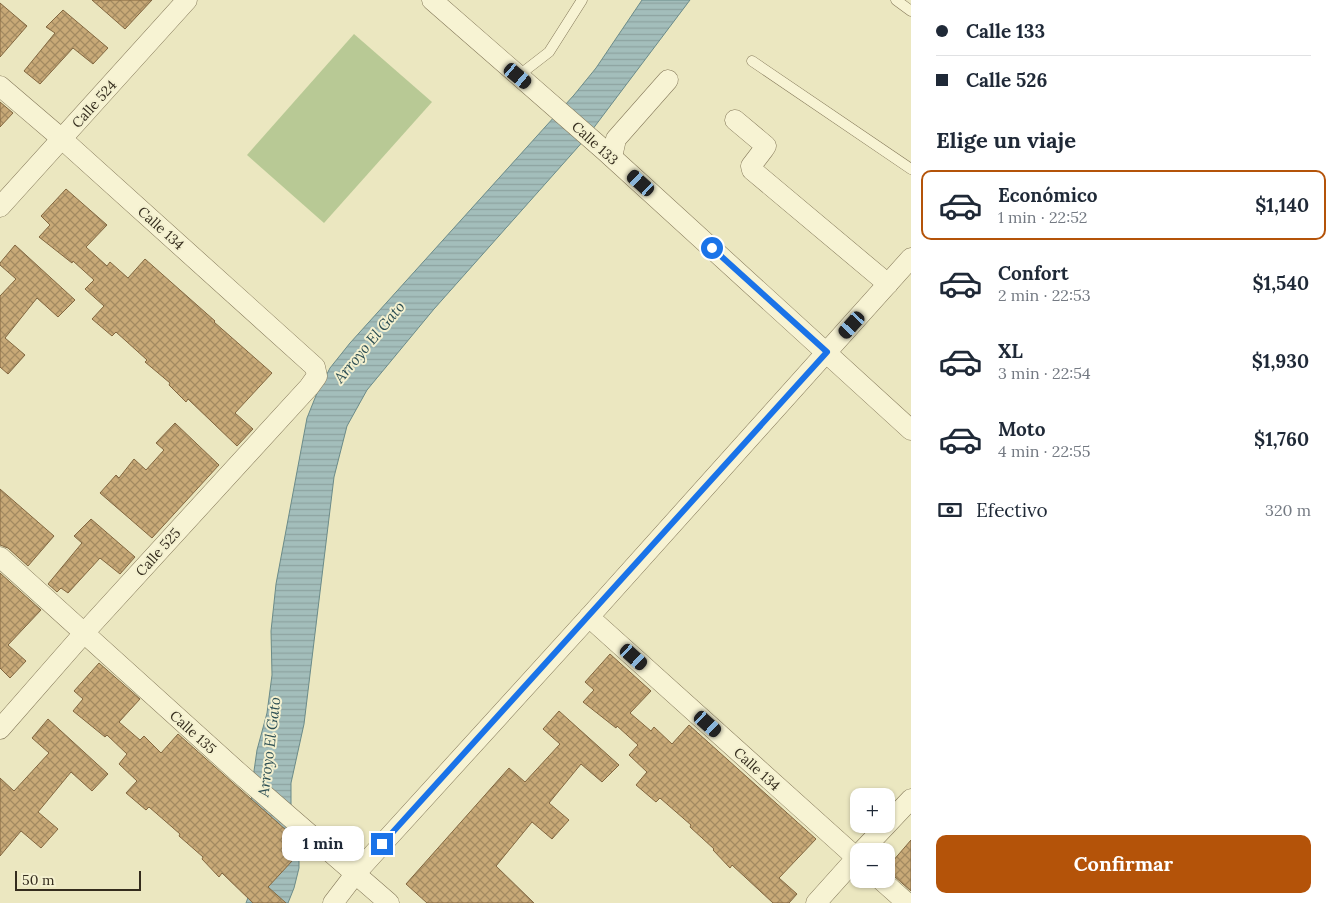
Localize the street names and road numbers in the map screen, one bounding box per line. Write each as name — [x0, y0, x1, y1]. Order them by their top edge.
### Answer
street label: Calle 524 — [68, 76, 120, 132]
street label: Calle 133 — [568, 117, 622, 169]
street label: Calle 134 — [134, 202, 188, 254]
street label: Calle 525 — [132, 524, 184, 580]
street label: Calle 135 — [166, 706, 220, 758]
street label: Calle 134 — [730, 743, 784, 795]

